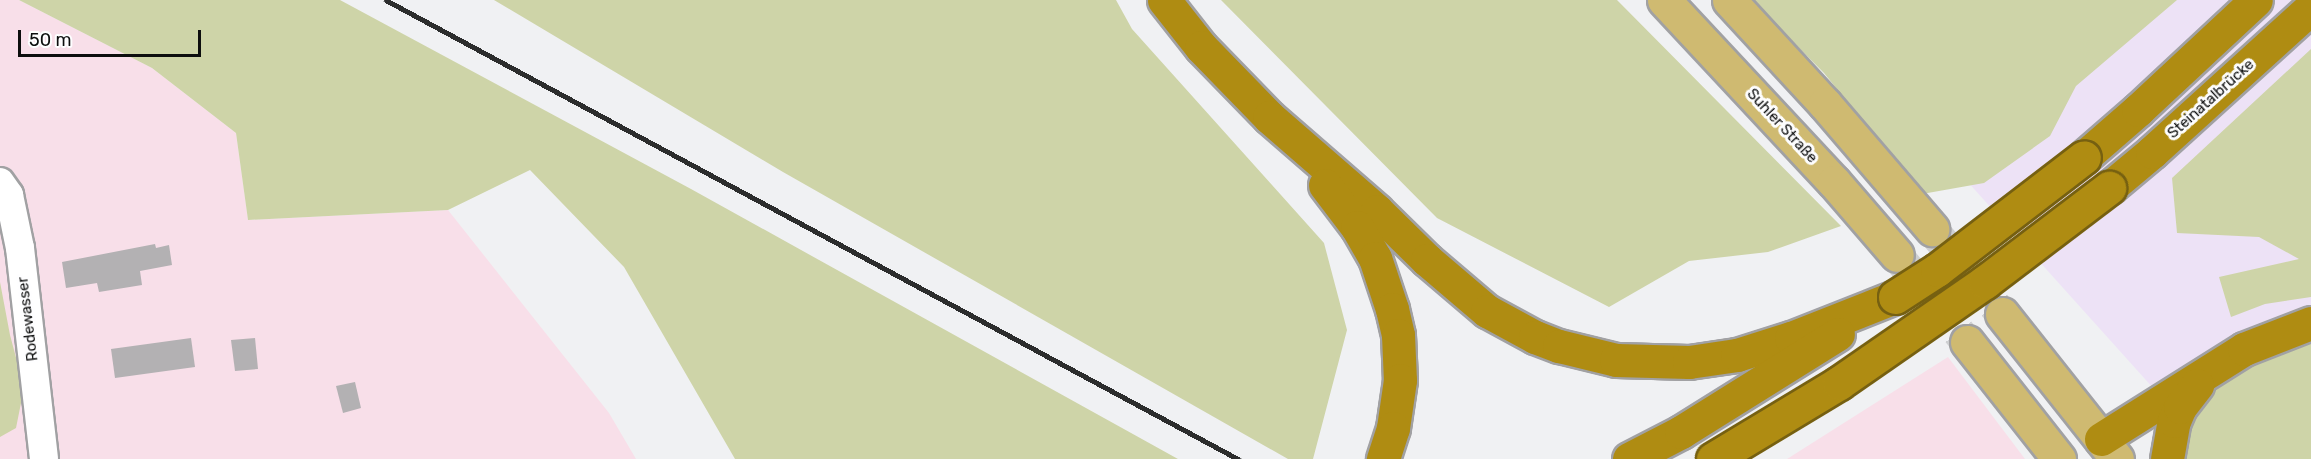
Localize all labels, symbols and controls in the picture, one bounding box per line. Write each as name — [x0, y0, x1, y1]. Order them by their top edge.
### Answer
scale bar — [21, 18, 204, 56]
text: 50 m — [29, 29, 72, 51]
street label: Steinatalbrücke — [2164, 56, 2258, 142]
street label: Suhler Straße — [1743, 85, 1821, 167]
street label: Rodewasser — [14, 276, 42, 362]

